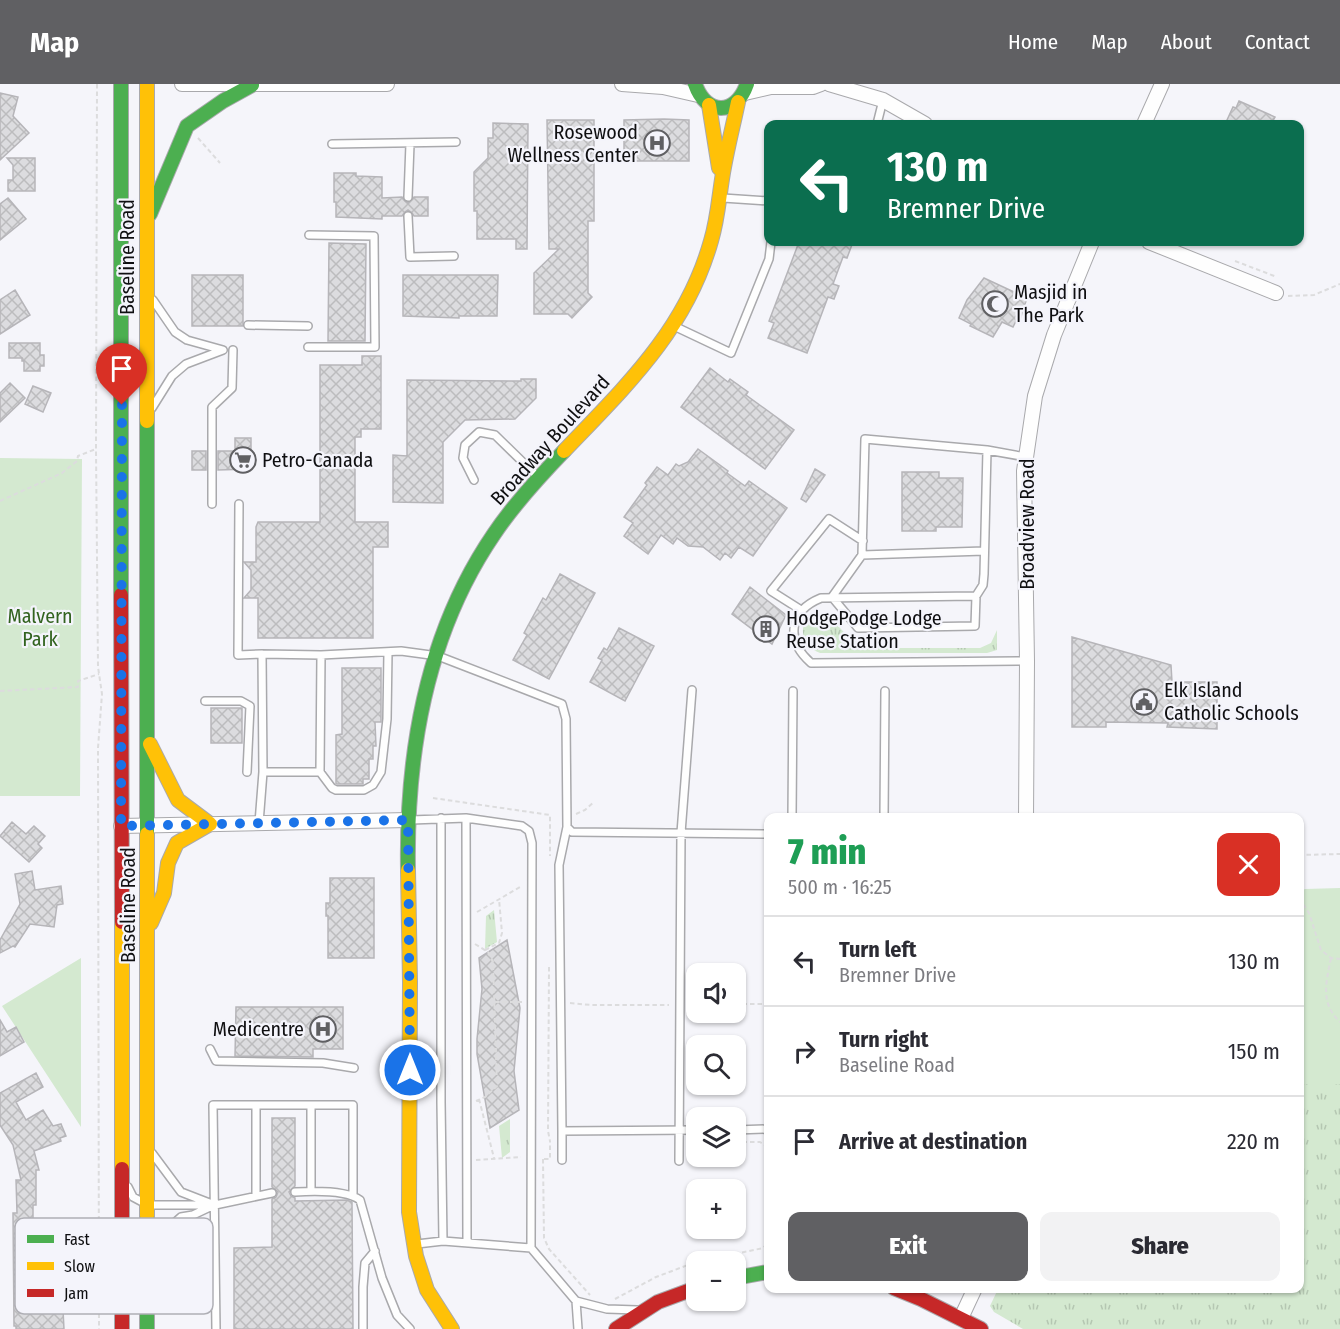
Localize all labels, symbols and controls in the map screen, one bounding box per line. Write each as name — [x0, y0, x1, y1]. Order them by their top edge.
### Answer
text: Map — [30, 26, 79, 59]
text: Home — [1008, 29, 1058, 55]
text: Map — [1091, 29, 1128, 55]
text: About — [1161, 29, 1212, 55]
text: Contact — [1245, 29, 1310, 55]
place label: Rosewood Wellness Center — [508, 120, 638, 167]
hospital icon: Rosewood Wellness Center — [642, 128, 672, 158]
text: 130 m — [887, 142, 988, 192]
icon: left — [788, 144, 866, 222]
text: Bremner Drive — [887, 193, 1045, 225]
street label: Baseline Road — [115, 199, 139, 315]
place label: Masjid in The Park — [1014, 280, 1088, 327]
mosque icon: Masjid in The Park — [980, 289, 1010, 319]
pin — [96, 343, 147, 405]
icon: arrive — [105, 352, 138, 385]
street label: Broadway Boulevard — [485, 370, 615, 510]
supermarket icon: Petro-Canada — [228, 445, 258, 475]
place label: Petro-Canada — [262, 448, 373, 472]
street label: Broadview Road — [1015, 458, 1039, 590]
park label: Malvern Park — [7, 604, 73, 651]
place label: HodgePodge Lodge Reuse Station — [786, 606, 942, 653]
building icon: HodgePodge Lodge Reuse Station — [751, 614, 781, 644]
place label: Elk Island Catholic Schools — [1164, 678, 1299, 725]
public building icon: Elk Island Catholic Schools — [1129, 687, 1159, 717]
text: 7 min — [788, 830, 866, 874]
button: close — [1217, 833, 1280, 896]
street label: Baseline Road — [116, 847, 140, 963]
text: 500 m · 16:25 — [788, 875, 892, 899]
text: Turn left — [839, 936, 917, 963]
icon: left — [788, 945, 821, 978]
text: 130 m — [1228, 948, 1280, 975]
map controls — [686, 963, 746, 1311]
button: sound — [686, 963, 746, 1023]
text: Bremner Drive — [839, 963, 956, 987]
hospital icon: Medicentre — [308, 1014, 338, 1044]
place label: Medicentre — [213, 1017, 304, 1041]
text: Turn right — [839, 1026, 928, 1053]
button: search — [686, 1035, 746, 1095]
icon: right — [788, 1035, 821, 1068]
position arrow — [378, 1038, 442, 1102]
text: 150 m — [1228, 1038, 1280, 1065]
text: Baseline Road — [839, 1053, 955, 1077]
button: layers — [686, 1107, 746, 1167]
icon: arrive — [788, 1125, 821, 1158]
text: Arrive at destination — [839, 1128, 1027, 1155]
text: 220 m — [1227, 1128, 1280, 1155]
button: + — [686, 1179, 746, 1239]
button: Exit — [788, 1212, 1028, 1281]
button: Share — [1040, 1212, 1280, 1281]
legend — [15, 1218, 213, 1314]
text: Fast — [64, 1230, 91, 1249]
button: − — [686, 1251, 746, 1311]
text: Slow — [64, 1257, 95, 1276]
text: Jam — [64, 1284, 89, 1303]

